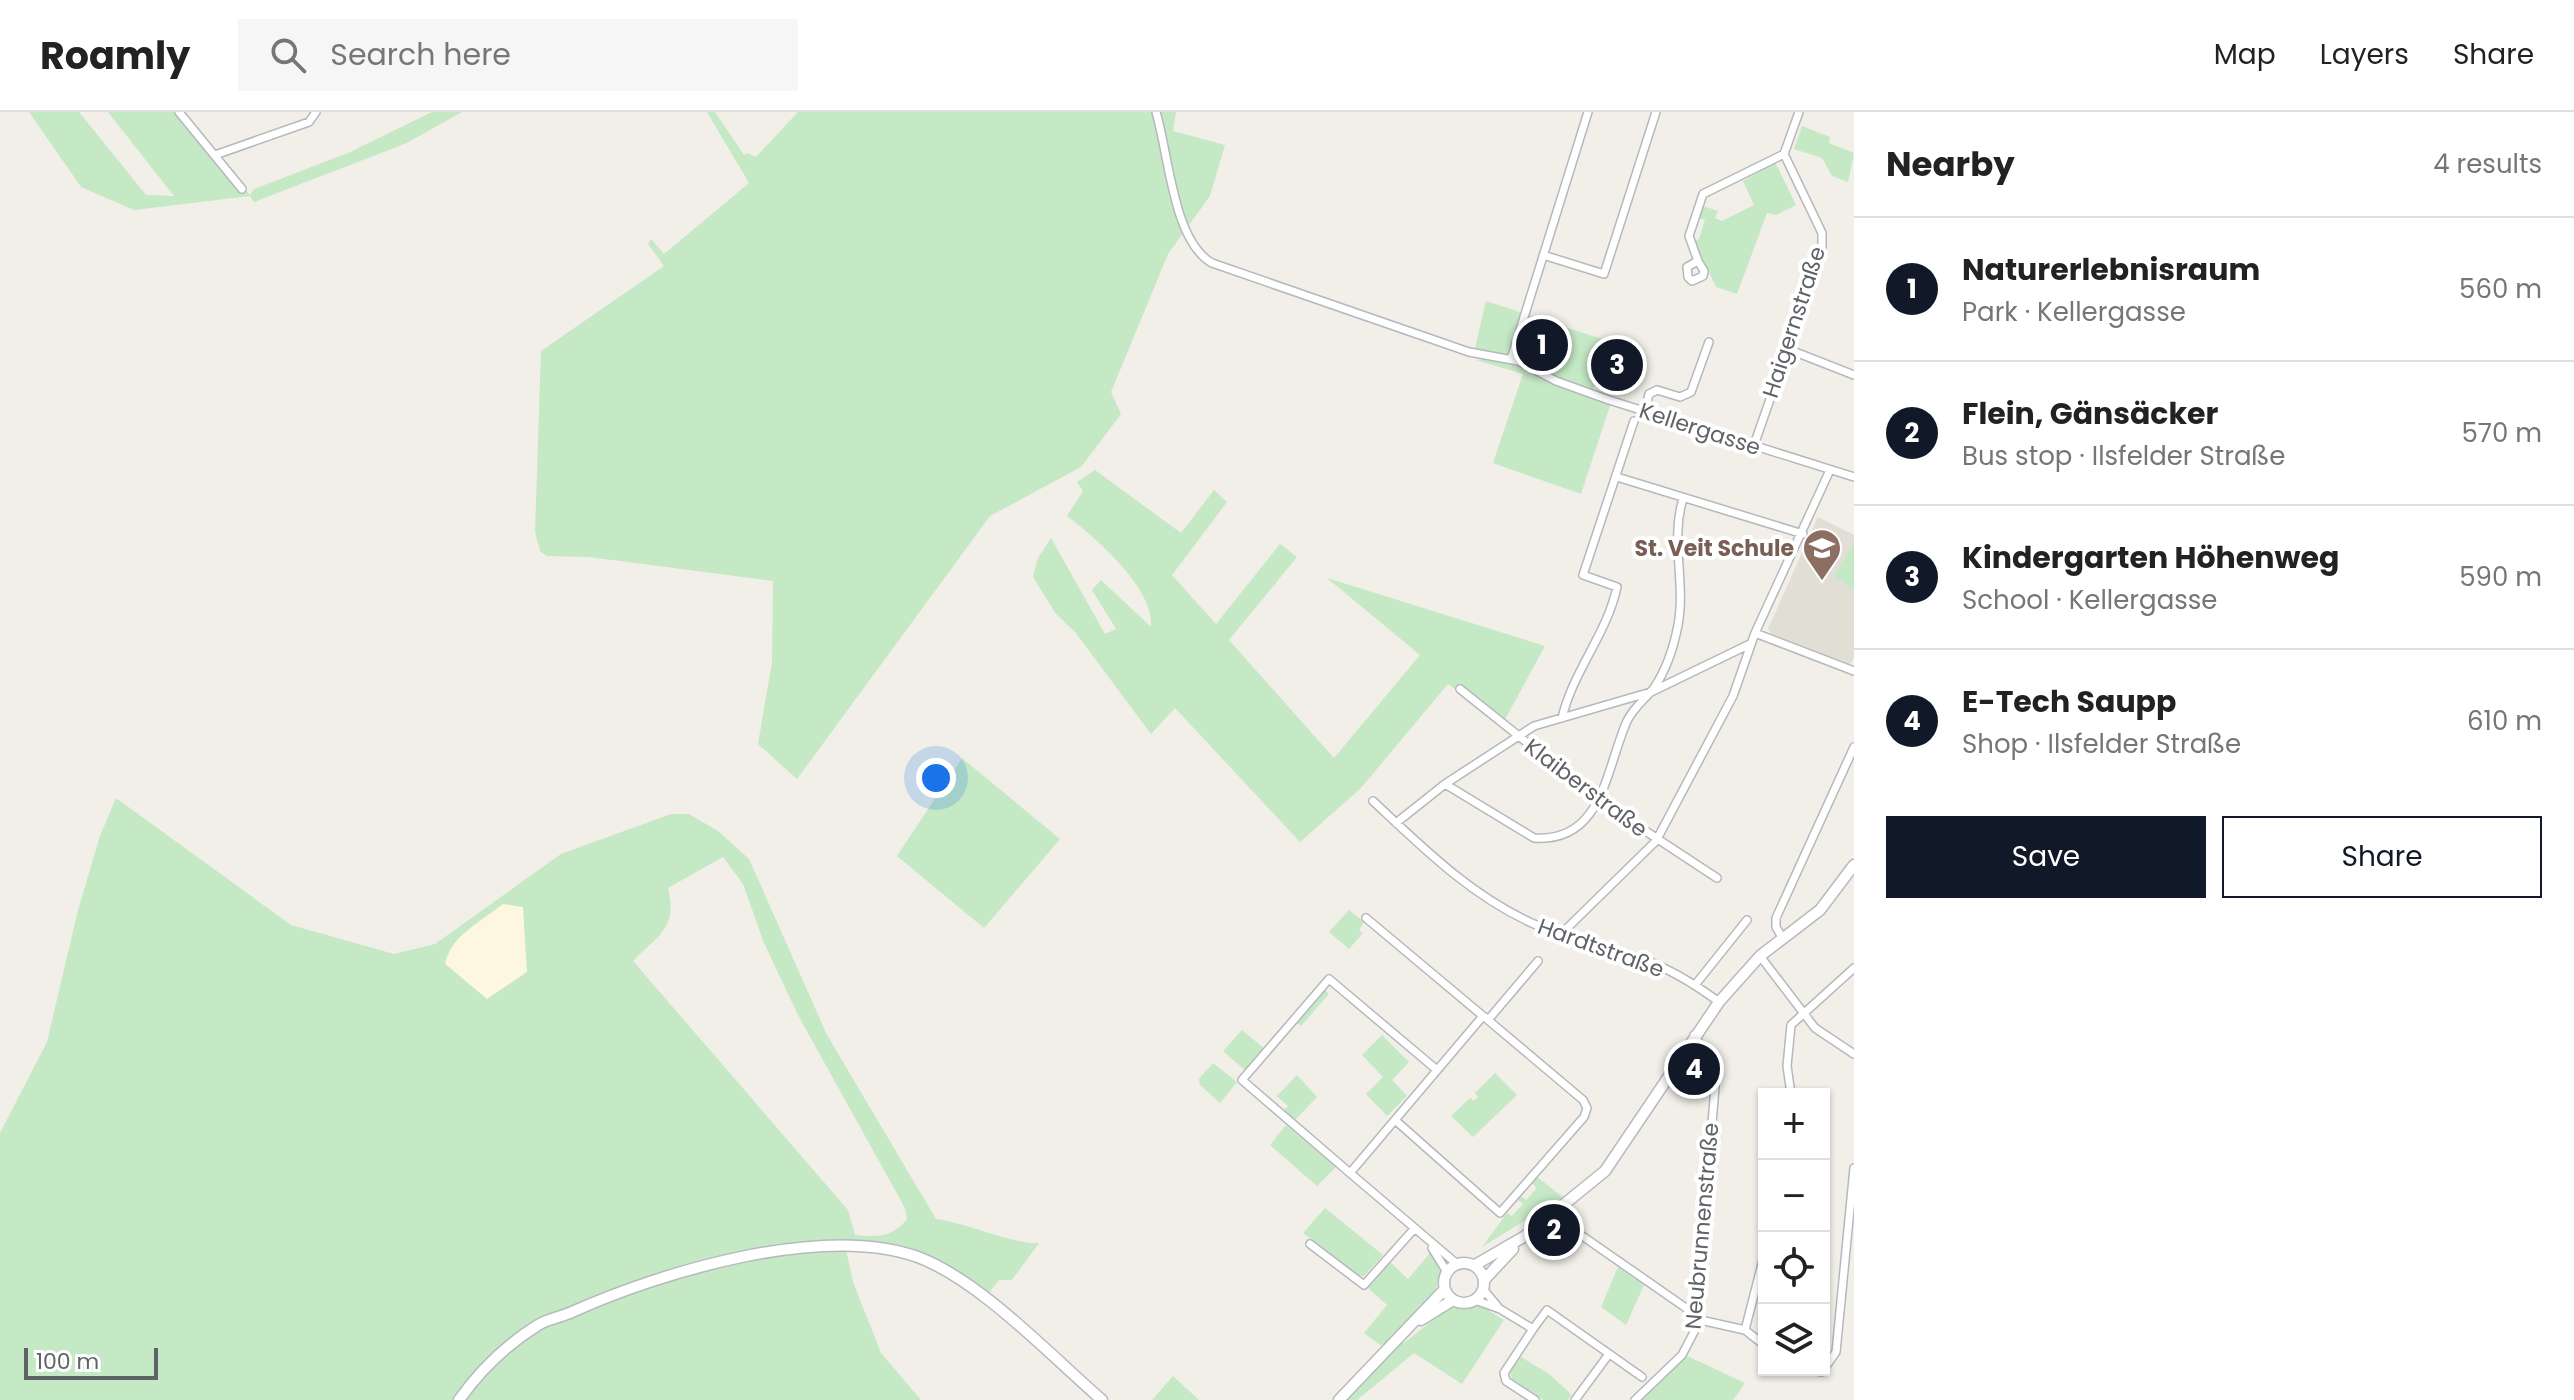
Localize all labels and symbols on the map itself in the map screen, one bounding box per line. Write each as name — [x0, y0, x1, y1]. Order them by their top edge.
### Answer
street label: Haigernstraße — [1755, 242, 1833, 402]
pin: 1 — [1516, 315, 1568, 375]
pin: 3 — [1591, 335, 1643, 395]
street label: Kellergasse — [1635, 395, 1765, 463]
school or university icon: St. Veit Schule — [1801, 527, 1843, 582]
place label: St. Veit Schule — [1634, 533, 1794, 564]
street label: Klaiberstraße — [1518, 731, 1654, 845]
your location — [916, 758, 956, 798]
street label: Hardtstraße — [1534, 911, 1668, 985]
pin: 4 — [1668, 1039, 1720, 1099]
street label: Neubrunnenstraße — [1678, 1121, 1726, 1331]
pin: 2 — [1528, 1200, 1580, 1260]
scale bar — [24, 1344, 158, 1380]

